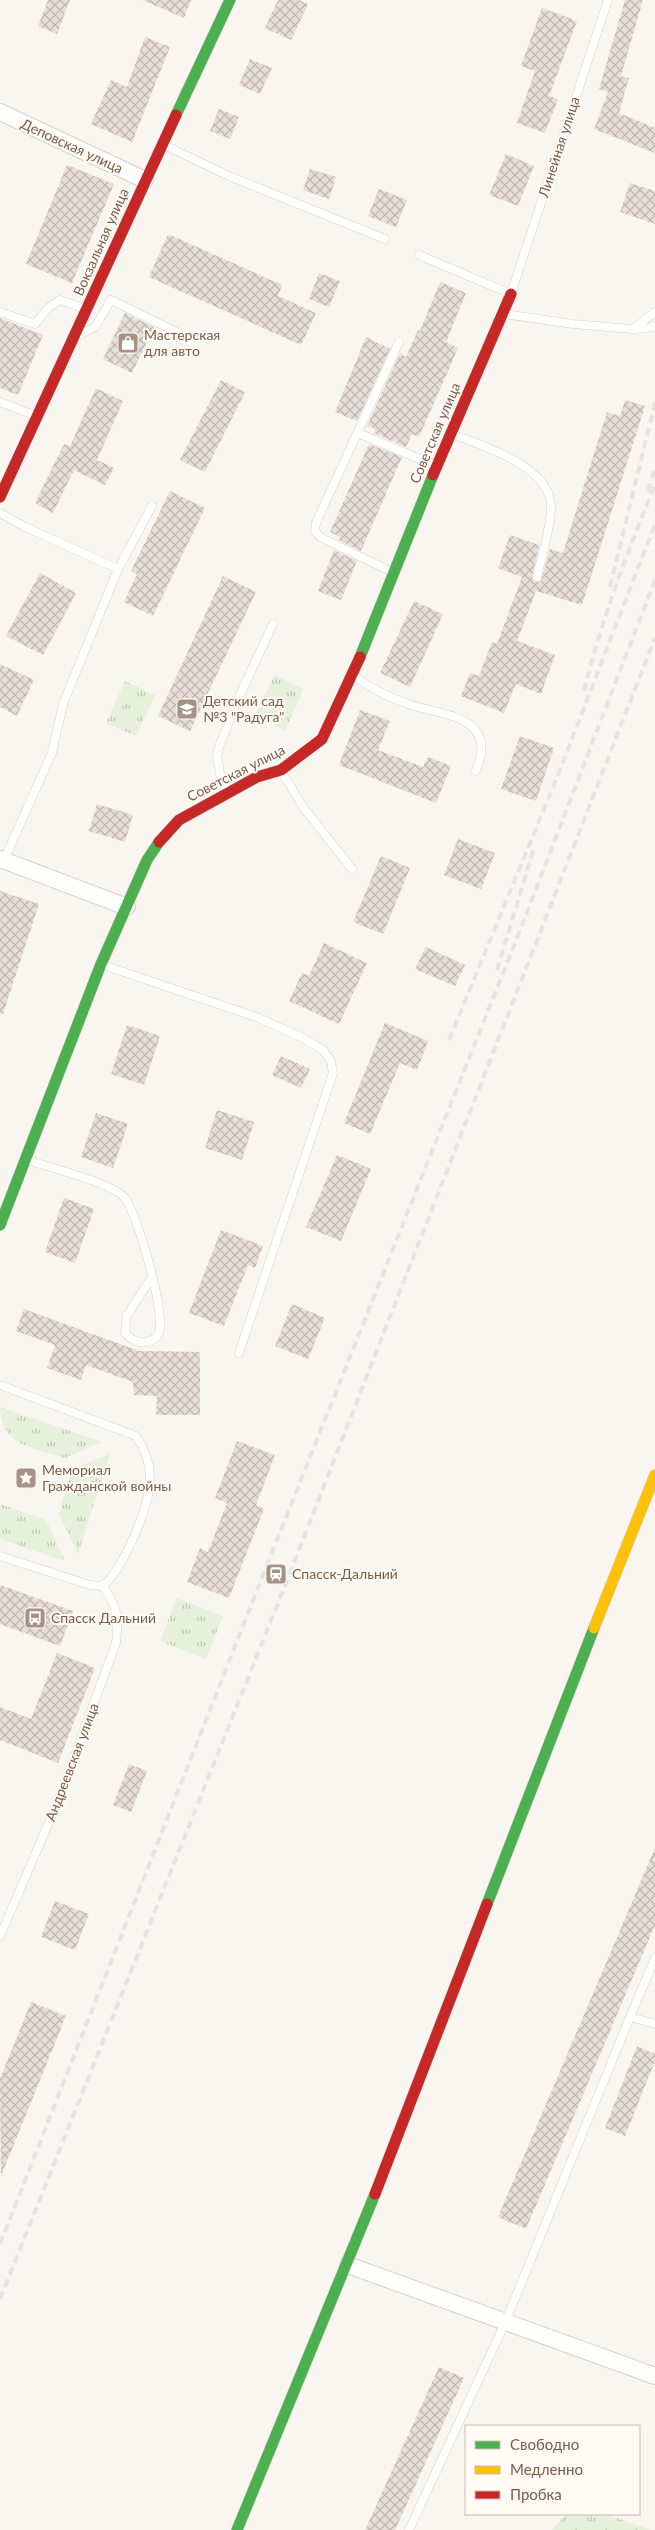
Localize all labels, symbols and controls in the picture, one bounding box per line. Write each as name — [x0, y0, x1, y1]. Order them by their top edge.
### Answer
street label: Линейная улица — [534, 94, 583, 200]
street label: Деповская улица — [19, 115, 126, 177]
street label: Вокзальная улица — [69, 185, 132, 298]
place label: Мастерская для авто — [144, 326, 220, 359]
shop icon: Мастерская для авто — [116, 331, 140, 355]
street label: Советская улица — [406, 380, 463, 486]
place label: Детский сад №3 "Радуга" — [203, 692, 284, 725]
school or university icon: Детский сад №3 "Радуга" — [175, 697, 199, 721]
street label: Советская улица — [184, 740, 288, 805]
place label: Мемориал Гражданской войны — [42, 1461, 171, 1494]
place icon: Мемориал Гражданской войны — [14, 1466, 38, 1490]
station icon: Спасск-Дальний — [264, 1562, 288, 1586]
place label: Спасск-Дальний — [292, 1565, 398, 1582]
bus stop icon: Спасск Дальний — [23, 1606, 47, 1630]
place label: Спасск Дальний — [51, 1609, 156, 1626]
street label: Андреевская улица — [41, 1700, 102, 1823]
legend — [465, 2425, 640, 2515]
text: Свободно — [510, 2435, 579, 2453]
text: Медленно — [510, 2460, 583, 2478]
text: Пробка — [510, 2485, 562, 2503]

